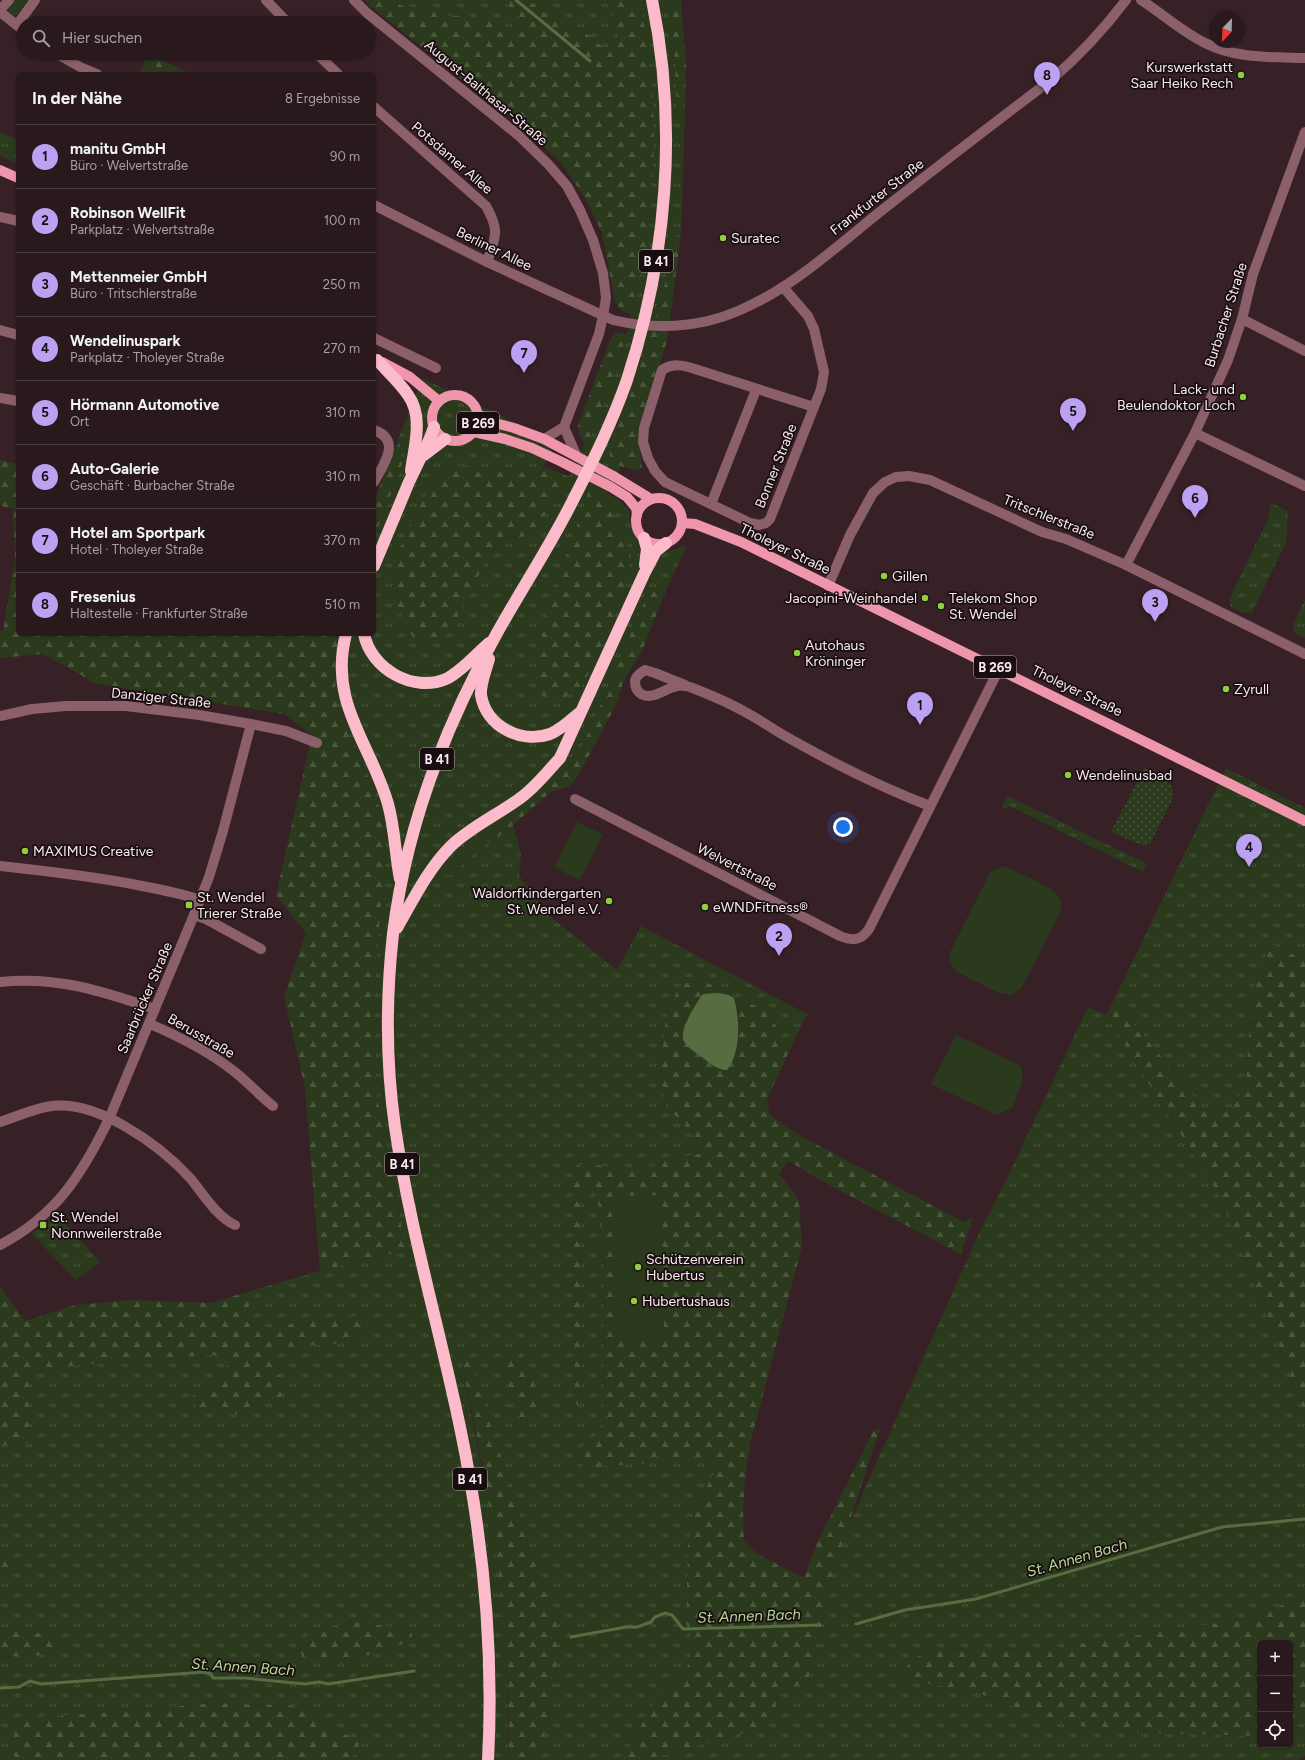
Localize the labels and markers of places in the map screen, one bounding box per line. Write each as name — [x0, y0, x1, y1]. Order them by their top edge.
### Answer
place label: Kurswerkstatt Saar Heiko Rech — [1131, 59, 1233, 92]
pin: 8 — [1034, 62, 1060, 95]
marker: Kurswerkstatt Saar Heiko Rech — [1236, 70, 1246, 80]
place label: Suratec — [731, 230, 780, 247]
marker: Suratec — [718, 233, 728, 243]
pin: 7 — [511, 340, 537, 373]
place label: Lack- und Beulendoktor Loch — [1117, 381, 1235, 414]
marker: Lack- und Beulendoktor Loch — [1238, 392, 1248, 402]
pin: 5 — [1060, 398, 1086, 431]
pin: 6 — [1182, 485, 1208, 518]
place label: Gillen — [892, 568, 928, 585]
marker: Gillen — [879, 571, 889, 581]
pin: 3 — [1142, 589, 1168, 622]
place label: Jacopini-Weinhandel — [785, 590, 917, 607]
place label: Telekom Shop St. Wendel — [949, 590, 1037, 623]
marker: Jacopini-Weinhandel — [920, 593, 930, 603]
marker: Telekom Shop St. Wendel — [936, 601, 946, 611]
place label: Autohaus Kröninger — [805, 637, 866, 670]
marker: Autohaus Kröninger — [792, 648, 802, 658]
place label: Zyrull — [1234, 681, 1269, 698]
marker: Zyrull — [1221, 684, 1231, 694]
pin: 1 — [907, 692, 933, 725]
place label: Wendelinusbad — [1076, 767, 1172, 784]
marker: Wendelinusbad — [1063, 770, 1073, 780]
pin: 4 — [1236, 834, 1262, 867]
place label: MAXIMUS Creative — [33, 843, 154, 860]
marker: MAXIMUS Creative — [20, 846, 30, 856]
place label: Waldorfkindergarten St. Wendel e.V. — [472, 885, 601, 918]
place label: St. Wendel Trierer Straße — [197, 889, 282, 922]
marker: Waldorfkindergarten St. Wendel e.V. — [604, 896, 614, 906]
place label: eWNDFitness® — [713, 899, 808, 916]
marker: St. Wendel Trierer Straße — [184, 900, 194, 910]
marker: eWNDFitness® — [700, 902, 710, 912]
pin: 2 — [766, 923, 792, 956]
place label: St. Wendel Nonnweilerstraße — [51, 1209, 162, 1242]
marker: St. Wendel Nonnweilerstraße — [38, 1220, 48, 1230]
place label: Schützenverein Hubertus — [646, 1251, 744, 1284]
marker: Schützenverein Hubertus — [633, 1262, 643, 1272]
place label: Hubertushaus — [642, 1293, 730, 1310]
marker: Hubertushaus — [629, 1296, 639, 1306]

